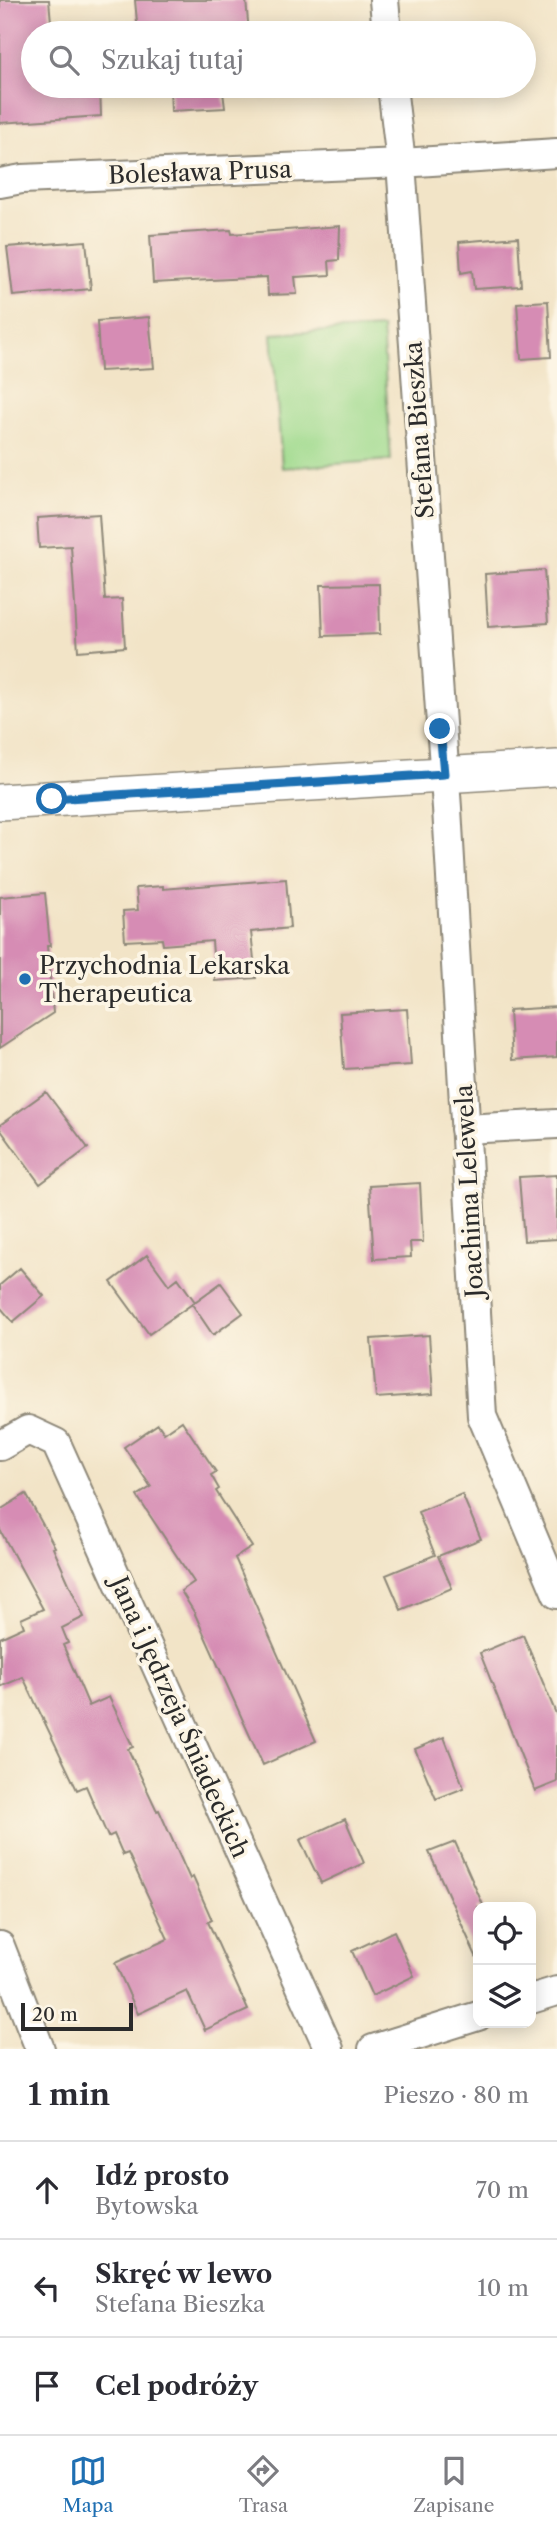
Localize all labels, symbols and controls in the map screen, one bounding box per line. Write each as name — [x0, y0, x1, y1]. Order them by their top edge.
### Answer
search box — [21, 21, 536, 98]
icon: search — [45, 41, 83, 79]
text: Szukaj tutaj — [101, 44, 244, 76]
street label: Bolesława Prusa — [108, 154, 293, 190]
street label: Stefana Bieszka — [398, 340, 440, 520]
route end — [424, 713, 455, 744]
route start — [36, 783, 67, 814]
place label: Przychodnia Lekarska Therapeutica — [39, 951, 290, 1008]
marker: Przychodnia Lekarska Therapeutica — [17, 971, 33, 987]
street label: Joachima Lelewela — [449, 1083, 489, 1302]
street label: Jana i Jędrzeja Śniadeckich — [103, 1568, 256, 1862]
map controls — [473, 1902, 536, 2028]
button: locate — [473, 1902, 536, 1965]
button: layers — [473, 1965, 536, 2028]
scale bar — [21, 2000, 133, 2032]
text: 20 m — [32, 2003, 78, 2026]
text: 1 min — [28, 2076, 110, 2113]
text: Pieszo · 80 m — [383, 2081, 529, 2109]
text: Idź prosto — [95, 2160, 229, 2192]
icon: ahead — [28, 2171, 66, 2209]
text: 70 m — [476, 2176, 529, 2204]
text: Bytowska — [95, 2192, 199, 2220]
text: Skręć w lewo — [95, 2258, 272, 2290]
icon: left — [28, 2269, 66, 2307]
text: 10 m — [477, 2274, 529, 2302]
text: Stefana Bieszka — [95, 2290, 265, 2318]
icon: arrive — [28, 2367, 66, 2405]
text: Cel podróży — [95, 2370, 258, 2402]
tab: Mapa — [63, 2452, 113, 2517]
tab: Trasa — [239, 2452, 288, 2517]
tab: Zapisane — [413, 2452, 494, 2517]

